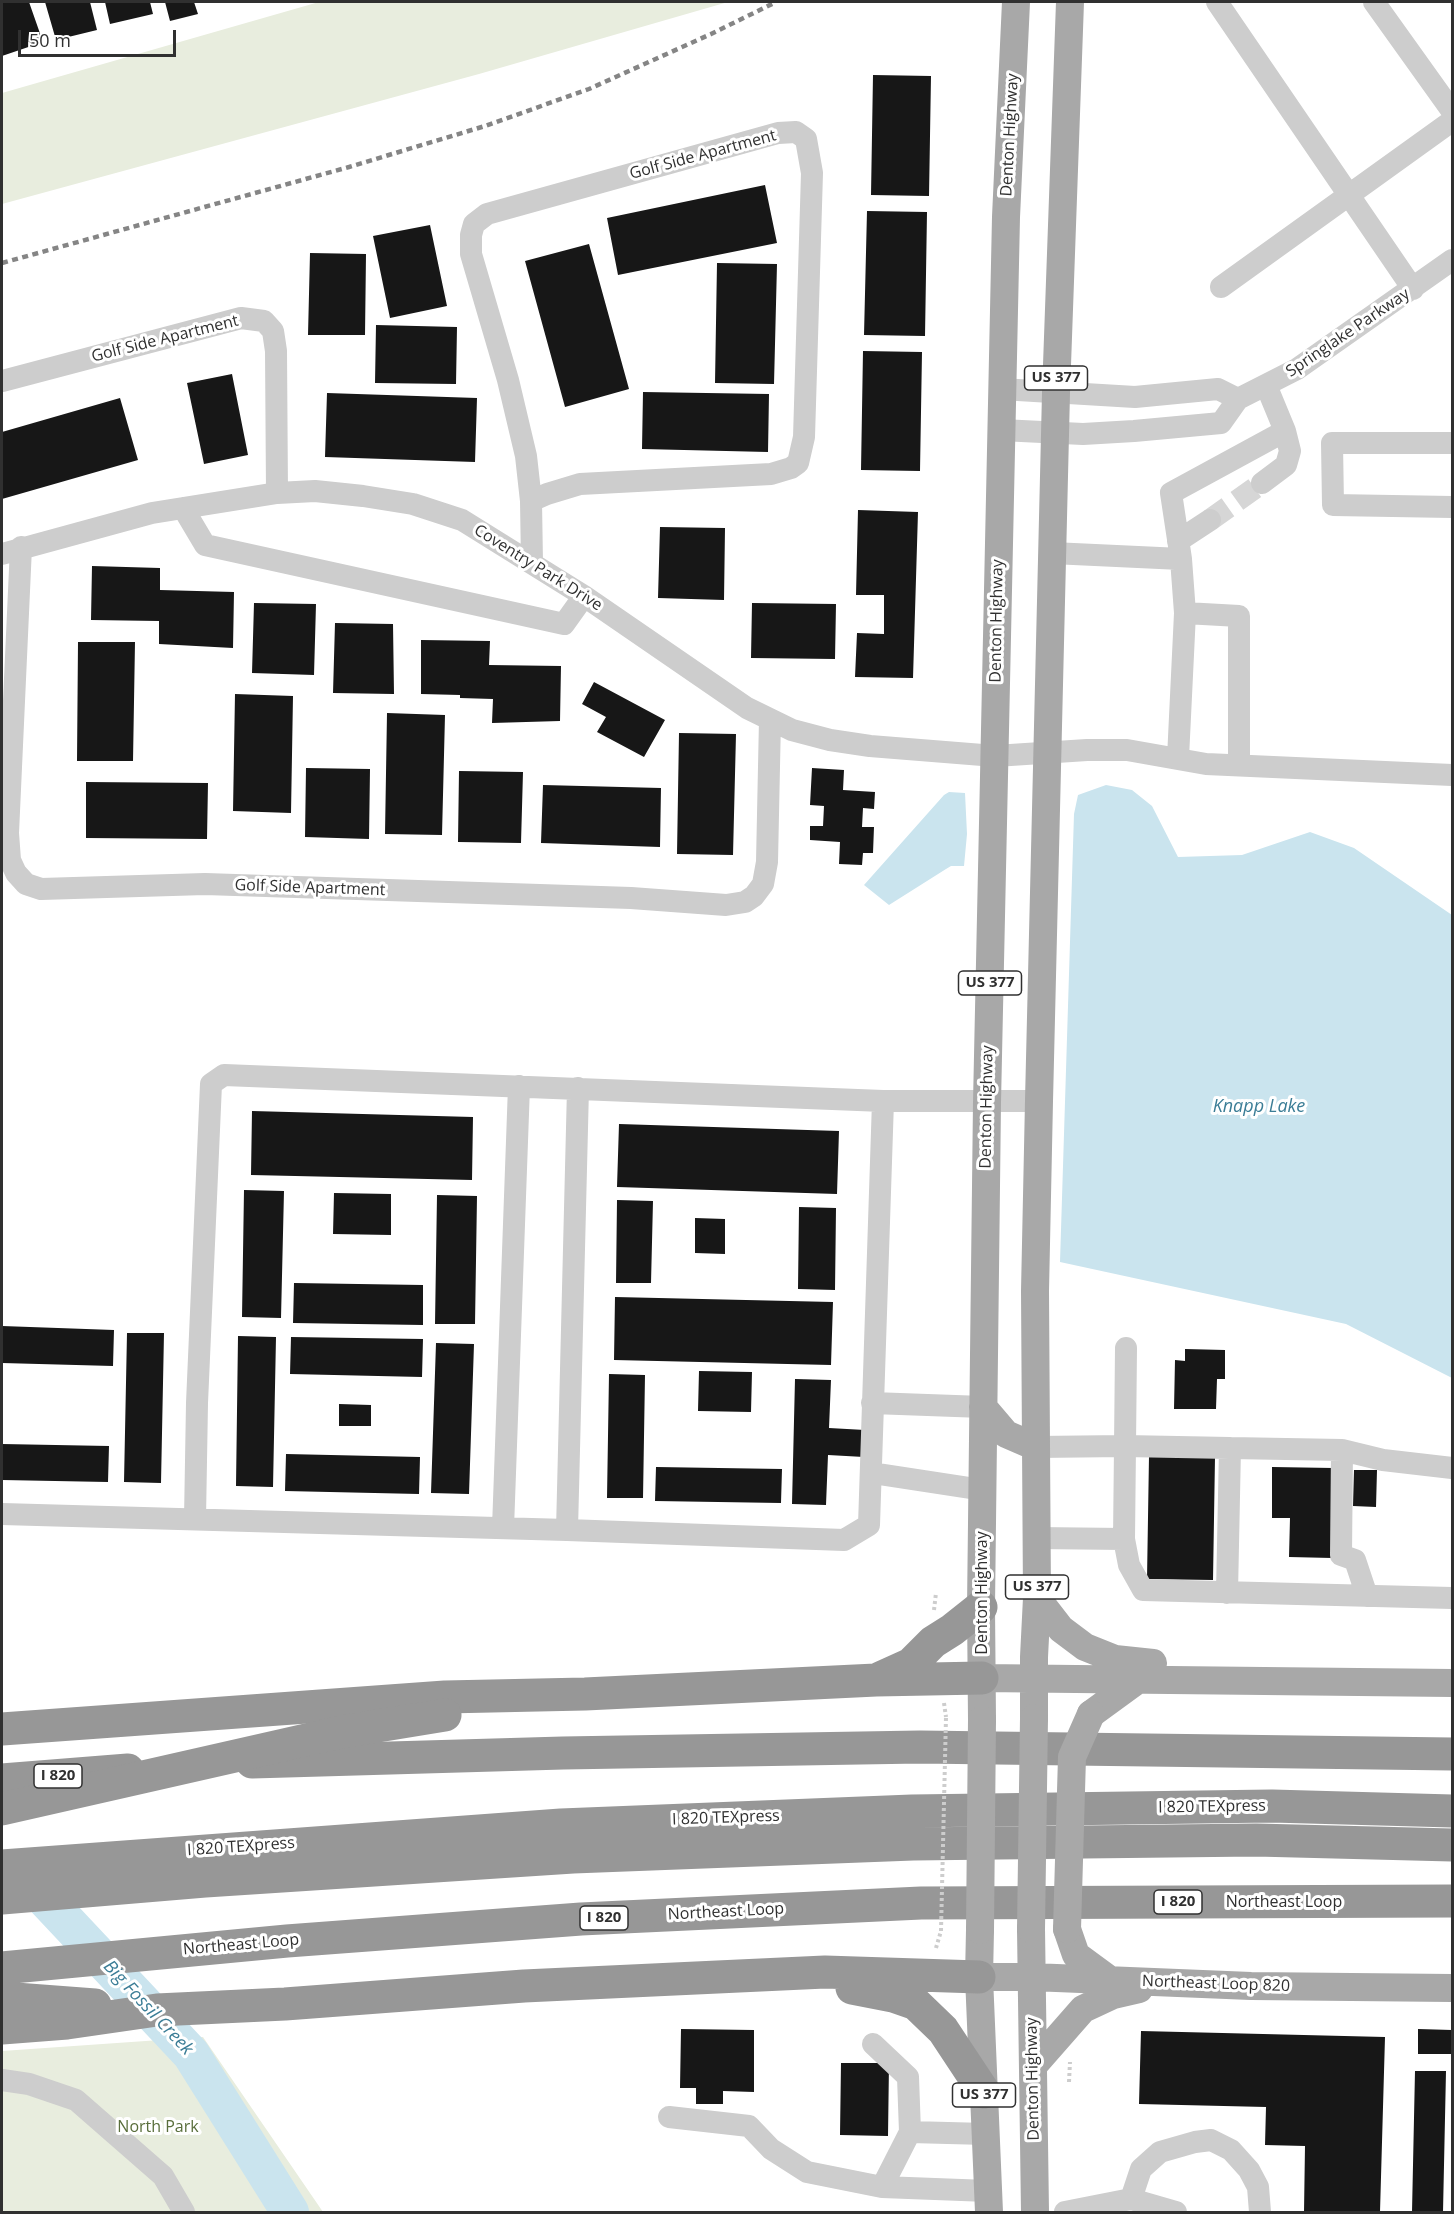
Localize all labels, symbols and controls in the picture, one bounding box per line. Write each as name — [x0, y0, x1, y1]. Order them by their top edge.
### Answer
scale bar — [21, 18, 178, 56]
text: 50 m — [29, 28, 71, 52]
street label: Denton Highway — [997, 73, 1023, 197]
street label: Golf Side Apartment — [628, 126, 778, 184]
street label: Springlake Parkway — [1283, 285, 1413, 381]
street label: Golf Side Apartment — [89, 311, 241, 367]
road number: US 377 — [1024, 366, 1088, 390]
street label: Coventry Park Drive — [470, 521, 606, 615]
street label: Denton Highway — [986, 559, 1008, 683]
street label: Golf Side Apartment — [234, 876, 386, 900]
road number: US 377 — [958, 971, 1022, 995]
street label: Denton Highway — [976, 1045, 998, 1169]
water label: Knapp Lake — [1213, 1096, 1305, 1118]
street label: Denton Highway — [972, 1531, 992, 1655]
road number: US 377 — [1006, 1575, 1068, 1599]
road number: I 820 — [34, 1764, 82, 1788]
street label: I 820 TEXpress — [1158, 1796, 1266, 1818]
street label: I 820 TEXpress — [672, 1807, 780, 1829]
street label: I 820 TEXpress — [187, 1834, 295, 1860]
road number: I 820 — [1154, 1890, 1202, 1914]
street label: Northeast Loop — [1226, 1892, 1342, 1912]
street label: Northeast Loop — [667, 1899, 785, 1925]
road number: I 820 — [580, 1906, 628, 1930]
street label: Northeast Loop — [182, 1930, 300, 1960]
water label: Big Fossil Creek — [99, 1956, 197, 2060]
street label: Northeast Loop 820 — [1142, 1972, 1290, 1996]
street label: Denton Highway — [1022, 2017, 1044, 2141]
road number: US 377 — [952, 2083, 1016, 2107]
park label: North Park — [117, 2117, 199, 2137]

